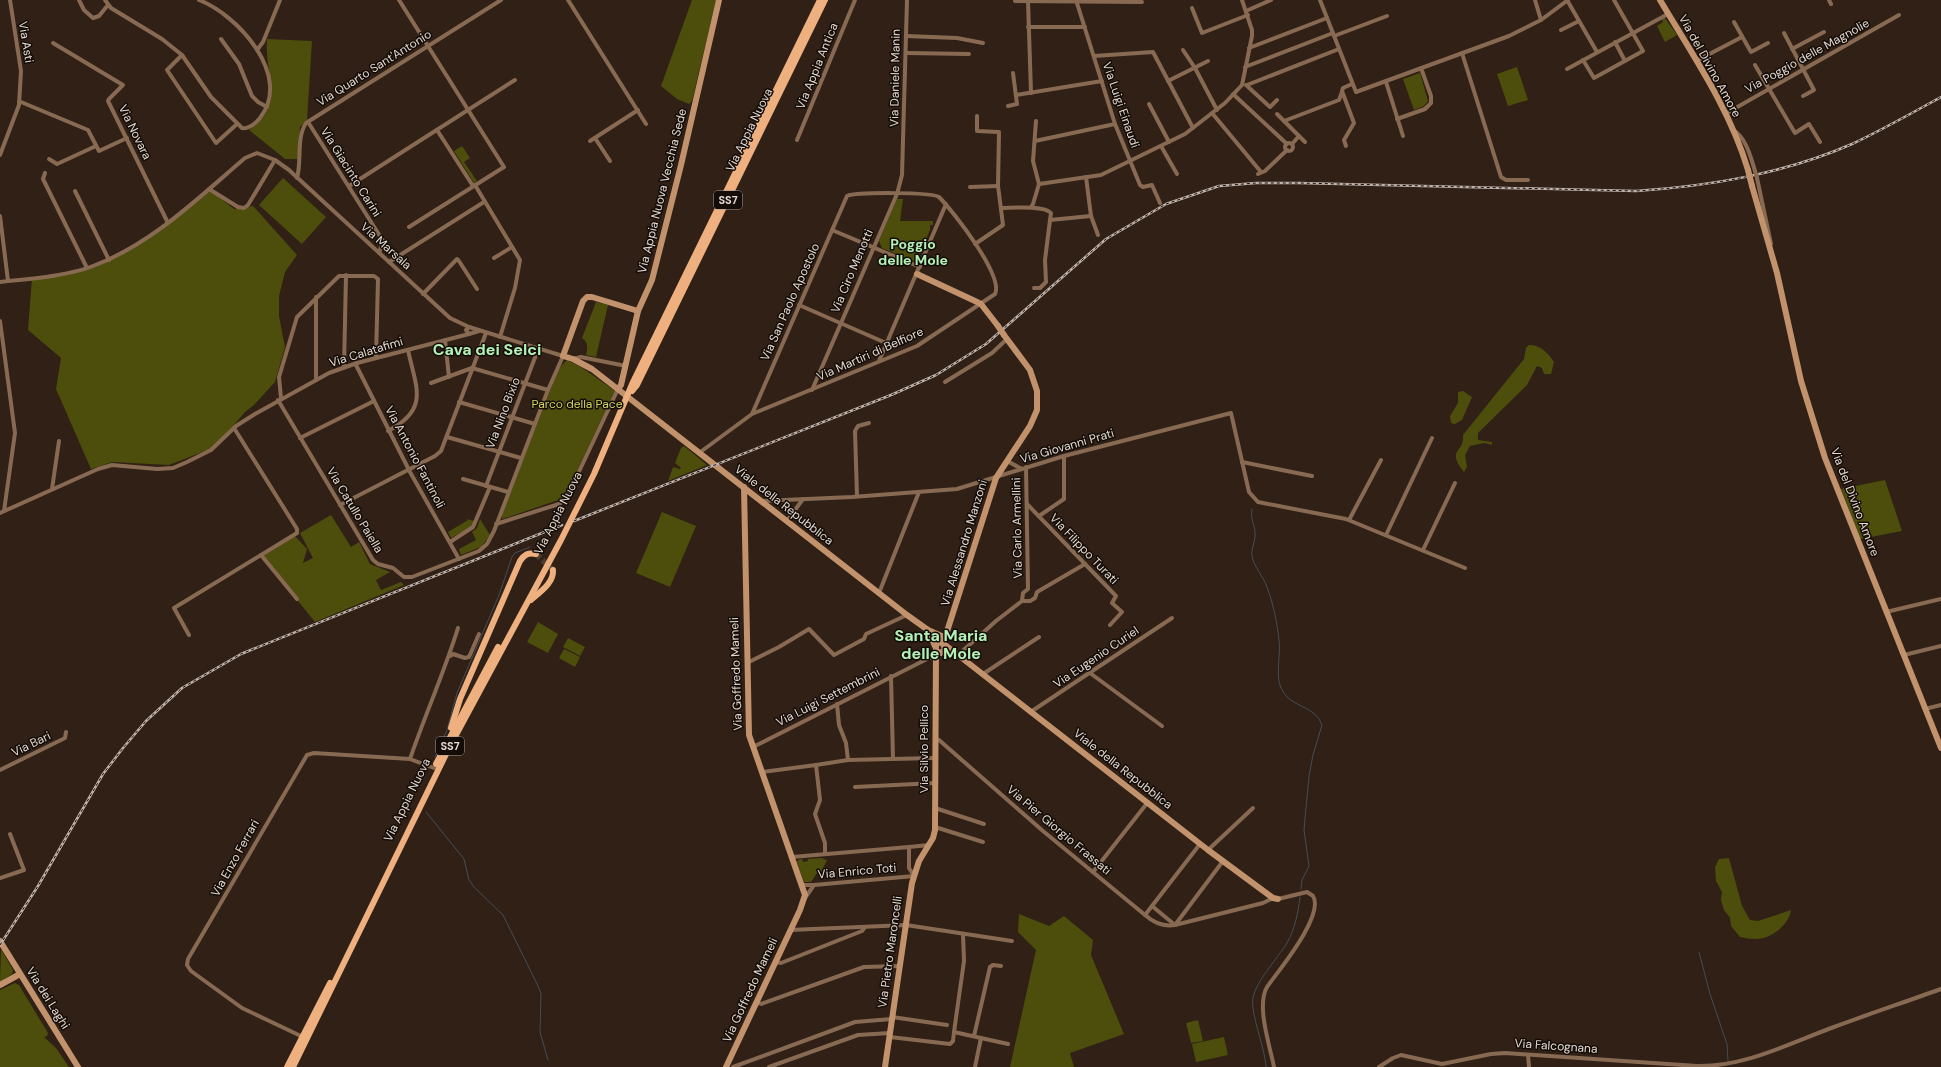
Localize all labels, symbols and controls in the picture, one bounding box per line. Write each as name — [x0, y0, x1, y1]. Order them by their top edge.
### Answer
street label: Via del Divino Amore — [1675, 12, 1745, 120]
street label: Via Poggio delle Magnolie — [1742, 15, 1872, 97]
street label: Via Asti — [15, 20, 37, 64]
street label: Via Appia Antica — [792, 20, 842, 112]
street label: Via Quarto Sant'Antonio — [314, 26, 434, 110]
street label: Via Daniele Manin — [886, 29, 904, 127]
street label: Via Luigi Einaudi — [1099, 60, 1143, 150]
street label: Via Appia Nuova — [722, 86, 776, 174]
street label: Via Novara — [115, 102, 155, 162]
street label: Via Appia Nuova Vecchia Sede — [634, 107, 690, 275]
street label: Via Giacinto Carini — [317, 124, 385, 220]
road number: SS7 — [714, 191, 742, 209]
street label: Via Marsala — [357, 219, 415, 273]
street label: Via Ciro Menotti — [827, 227, 877, 315]
district label: Poggio delle Mole — [878, 235, 948, 269]
street label: Via San Paolo Apostolo — [757, 241, 823, 363]
street label: Via Martiri di Belfiore — [814, 323, 926, 385]
street label: Via Calatafimi — [327, 333, 405, 371]
district label: Cava dei Selci — [433, 339, 541, 360]
street label: Via Nino Bixio — [482, 375, 524, 451]
park label: Parco della Pace — [532, 396, 623, 412]
street label: Via Antonio Fantinoli — [381, 403, 449, 511]
street label: Via Giovanni Prati — [1018, 425, 1116, 467]
street label: Via del Divino Amore — [1827, 445, 1883, 559]
street label: Viale della Repubblica — [731, 461, 837, 549]
street label: Via Catullo Paiella — [323, 464, 387, 556]
street label: Via Appia Nuova — [530, 469, 586, 557]
street label: Via Carlo Armellini — [1008, 477, 1026, 579]
street label: Via Alessandro Manzoni — [937, 478, 991, 608]
street label: Via Filippo Turati — [1046, 510, 1122, 588]
street label: Via Goffredo Mameli — [726, 617, 746, 731]
street label: Via Eugenio Curiel — [1050, 622, 1142, 692]
district label: Santa Maria delle Mole — [895, 625, 987, 664]
street label: Via Luigi Settembrini — [773, 664, 883, 730]
street label: Via Silvio Pellico — [916, 705, 932, 793]
street label: Viale della Repubblica — [1070, 725, 1176, 813]
street label: Via Bari — [9, 728, 53, 760]
road number: SS7 — [436, 737, 464, 755]
street label: Via Appia Nuova — [380, 756, 434, 844]
street label: Via Pier Giorgio Frassati — [1003, 782, 1115, 878]
street label: Via Enzo Ferrari — [207, 816, 263, 899]
street label: Via Enrico Toti — [817, 860, 897, 882]
street label: Via Pietro Maroncelli — [874, 895, 906, 1009]
street label: Via Goffredo Mameli — [719, 935, 781, 1045]
street label: Via dei Laghi — [23, 964, 73, 1032]
street label: Via Falcognana — [1514, 1035, 1598, 1057]

